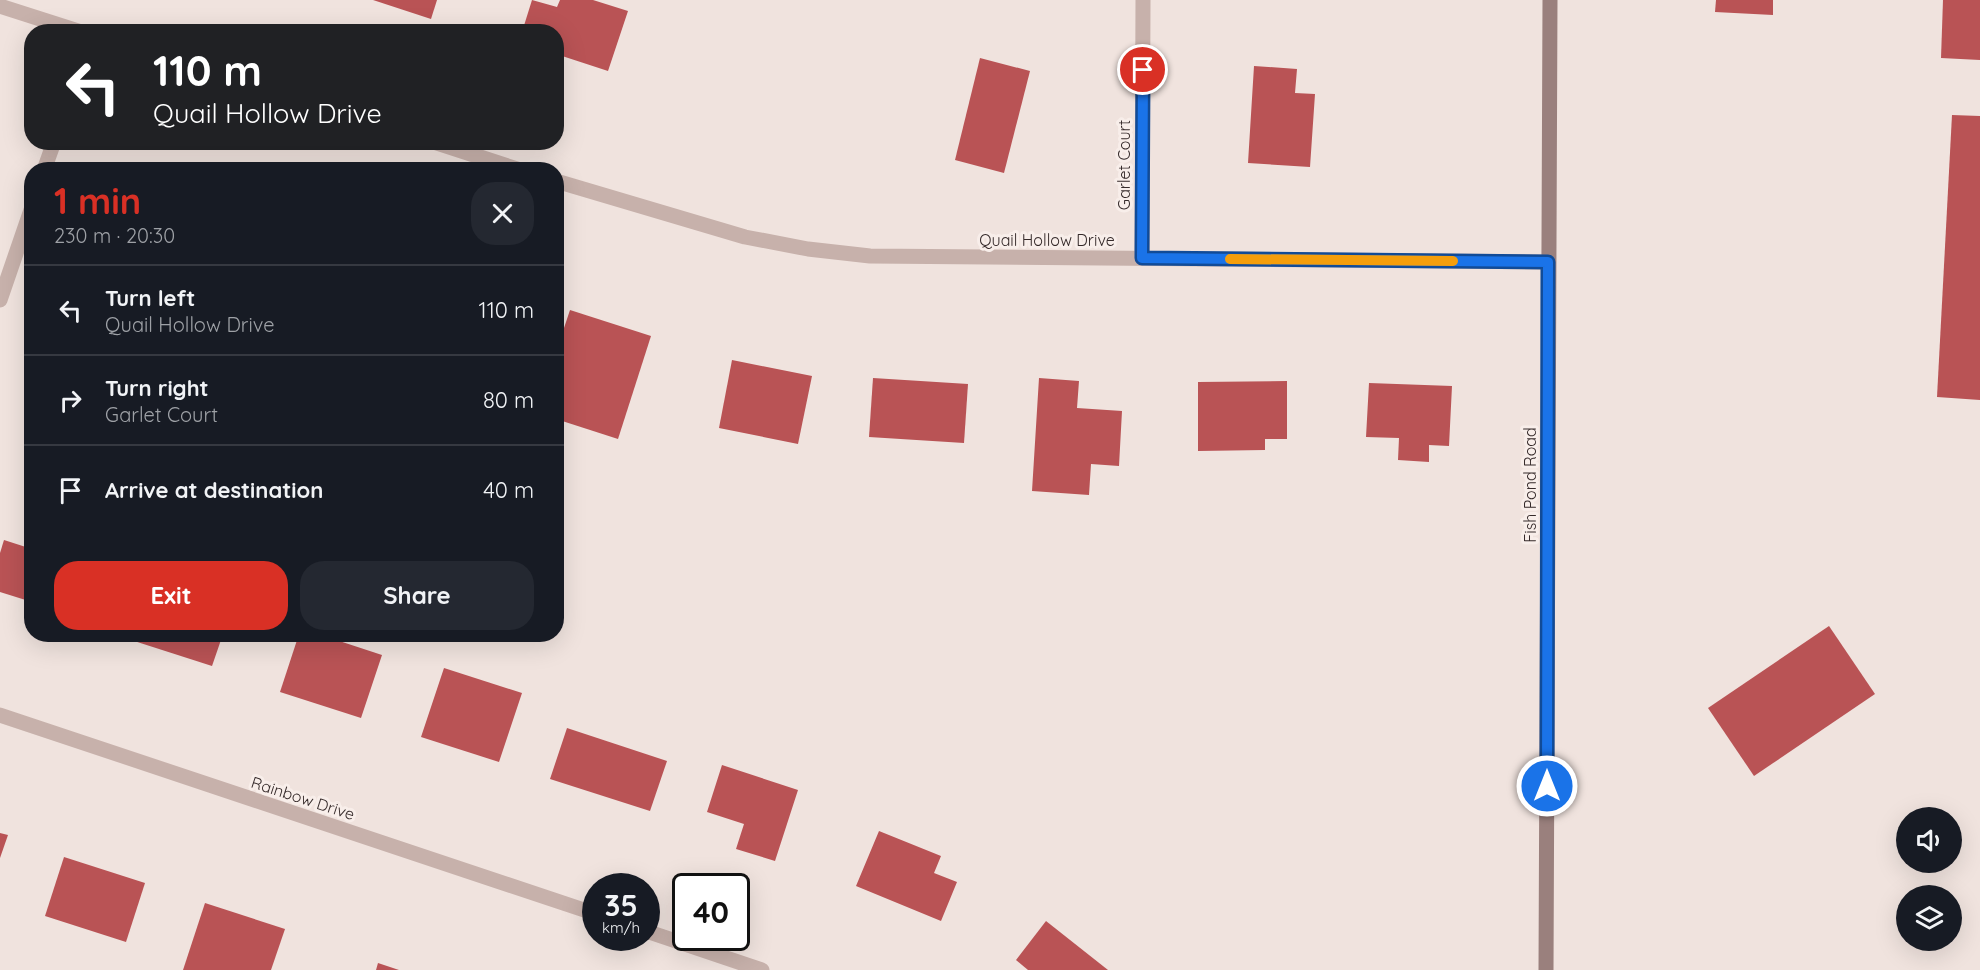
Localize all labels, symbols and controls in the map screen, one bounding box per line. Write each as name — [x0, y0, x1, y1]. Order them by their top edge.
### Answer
text: 110 m — [153, 44, 262, 97]
pin — [1117, 44, 1168, 95]
icon: left — [54, 48, 132, 126]
icon: arrive — [1126, 53, 1159, 86]
text: Quail Hollow Drive — [153, 96, 382, 130]
street label: Garlet Court — [1114, 120, 1134, 210]
text: 1 min — [54, 178, 141, 223]
button: close — [471, 182, 534, 245]
text: 230 m · 20:30 — [54, 223, 175, 248]
street label: Quail Hollow Drive — [979, 230, 1115, 250]
text: Turn left — [105, 284, 195, 312]
icon: left — [54, 294, 87, 327]
text: 110 m — [479, 296, 534, 324]
text: Quail Hollow Drive — [105, 312, 275, 337]
text: Turn right — [105, 374, 209, 402]
icon: right — [54, 384, 87, 417]
text: 80 m — [483, 386, 534, 414]
text: Garlet Court — [105, 402, 218, 427]
street label: Fish Pond Road — [1520, 427, 1540, 543]
icon: arrive — [54, 474, 87, 507]
text: Arrive at destination — [105, 476, 323, 504]
text: 40 m — [483, 476, 534, 504]
button: Exit — [54, 561, 288, 630]
button: Share — [300, 561, 534, 630]
position arrow — [1515, 754, 1579, 818]
street label: Rainbow Drive — [249, 772, 357, 824]
map controls — [1896, 807, 1962, 951]
button: sound — [1896, 807, 1962, 873]
speed limit sign: 40 — [672, 873, 750, 951]
button: layers — [1896, 885, 1962, 951]
text: 35 — [604, 886, 638, 924]
text: km/h — [602, 918, 640, 937]

